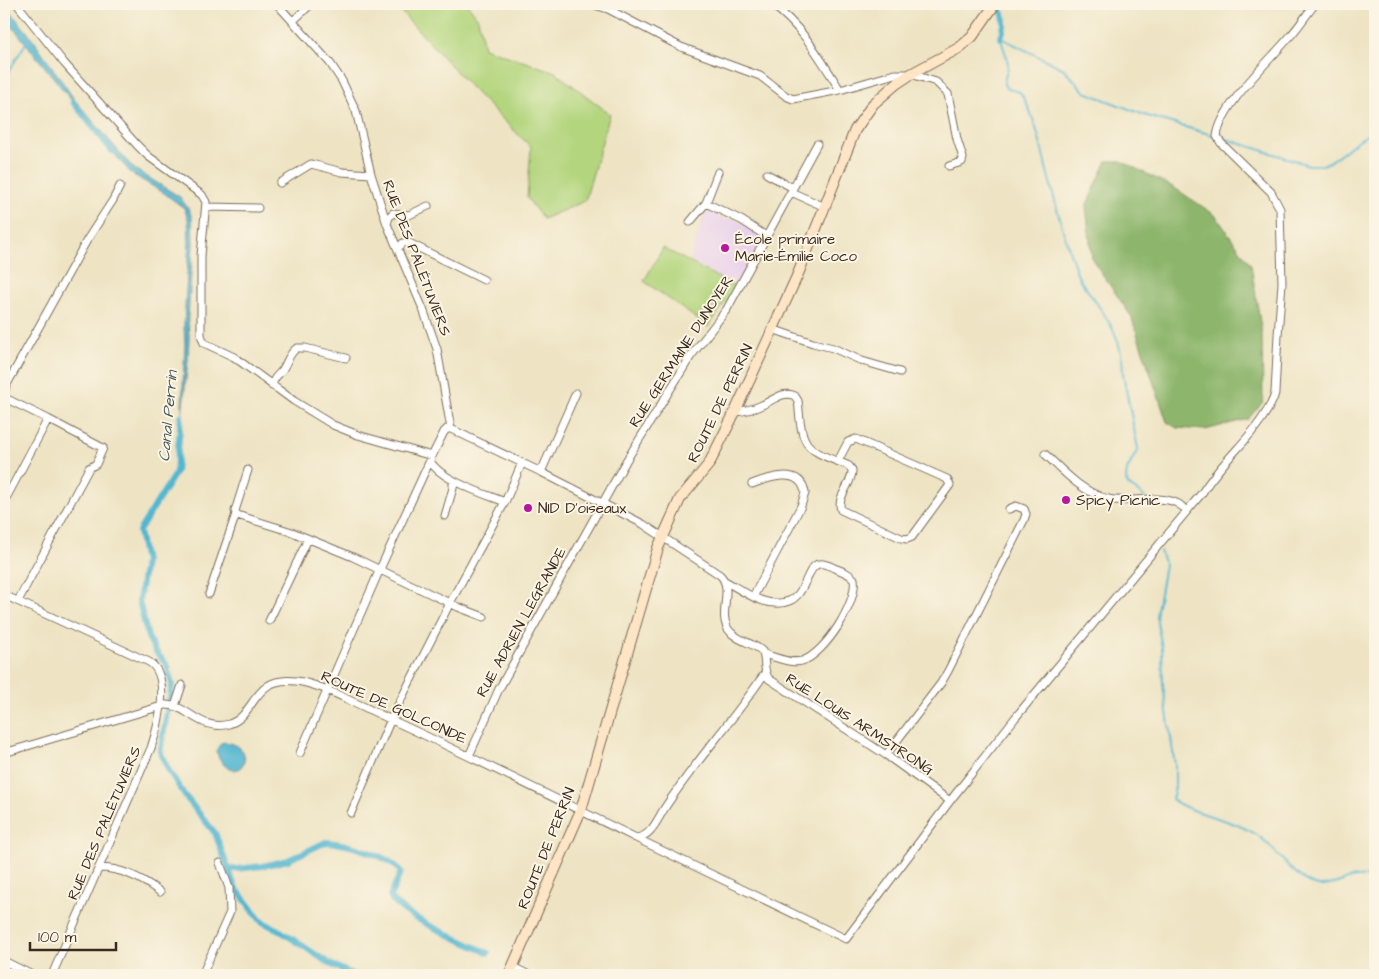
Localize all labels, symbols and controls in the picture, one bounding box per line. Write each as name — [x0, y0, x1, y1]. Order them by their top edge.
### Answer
street label: RUE DES PALÉTUVIERS — [377, 177, 456, 339]
place label: École primaire Marie-Émilie Coco — [735, 229, 857, 267]
marker: École primaire Marie-Émilie Coco — [719, 242, 731, 254]
street label: RUE GERMAINE DUNOYER — [624, 271, 739, 432]
street label: ROUTE DE PERRIN — [683, 340, 758, 466]
water label: Canal Perrin — [153, 368, 183, 463]
place label: Spicy Picnic — [1076, 490, 1161, 512]
marker: Spicy Picnic — [1060, 494, 1072, 506]
place label: NID D'oiseaux — [538, 498, 627, 519]
marker: NID D'oiseaux — [522, 502, 534, 514]
street label: RUE ADRIEN LEGRANDE — [471, 543, 572, 701]
street label: ROUTE DE GOLCONDE — [318, 666, 470, 749]
street label: RUE LOUIS ARMSTRONG — [781, 669, 939, 781]
street label: RUE DES PALÉTUVIERS — [62, 743, 147, 903]
street label: ROUTE DE PERRIN — [512, 784, 580, 912]
scale bar — [30, 919, 116, 951]
text: 100 m — [38, 927, 77, 948]

